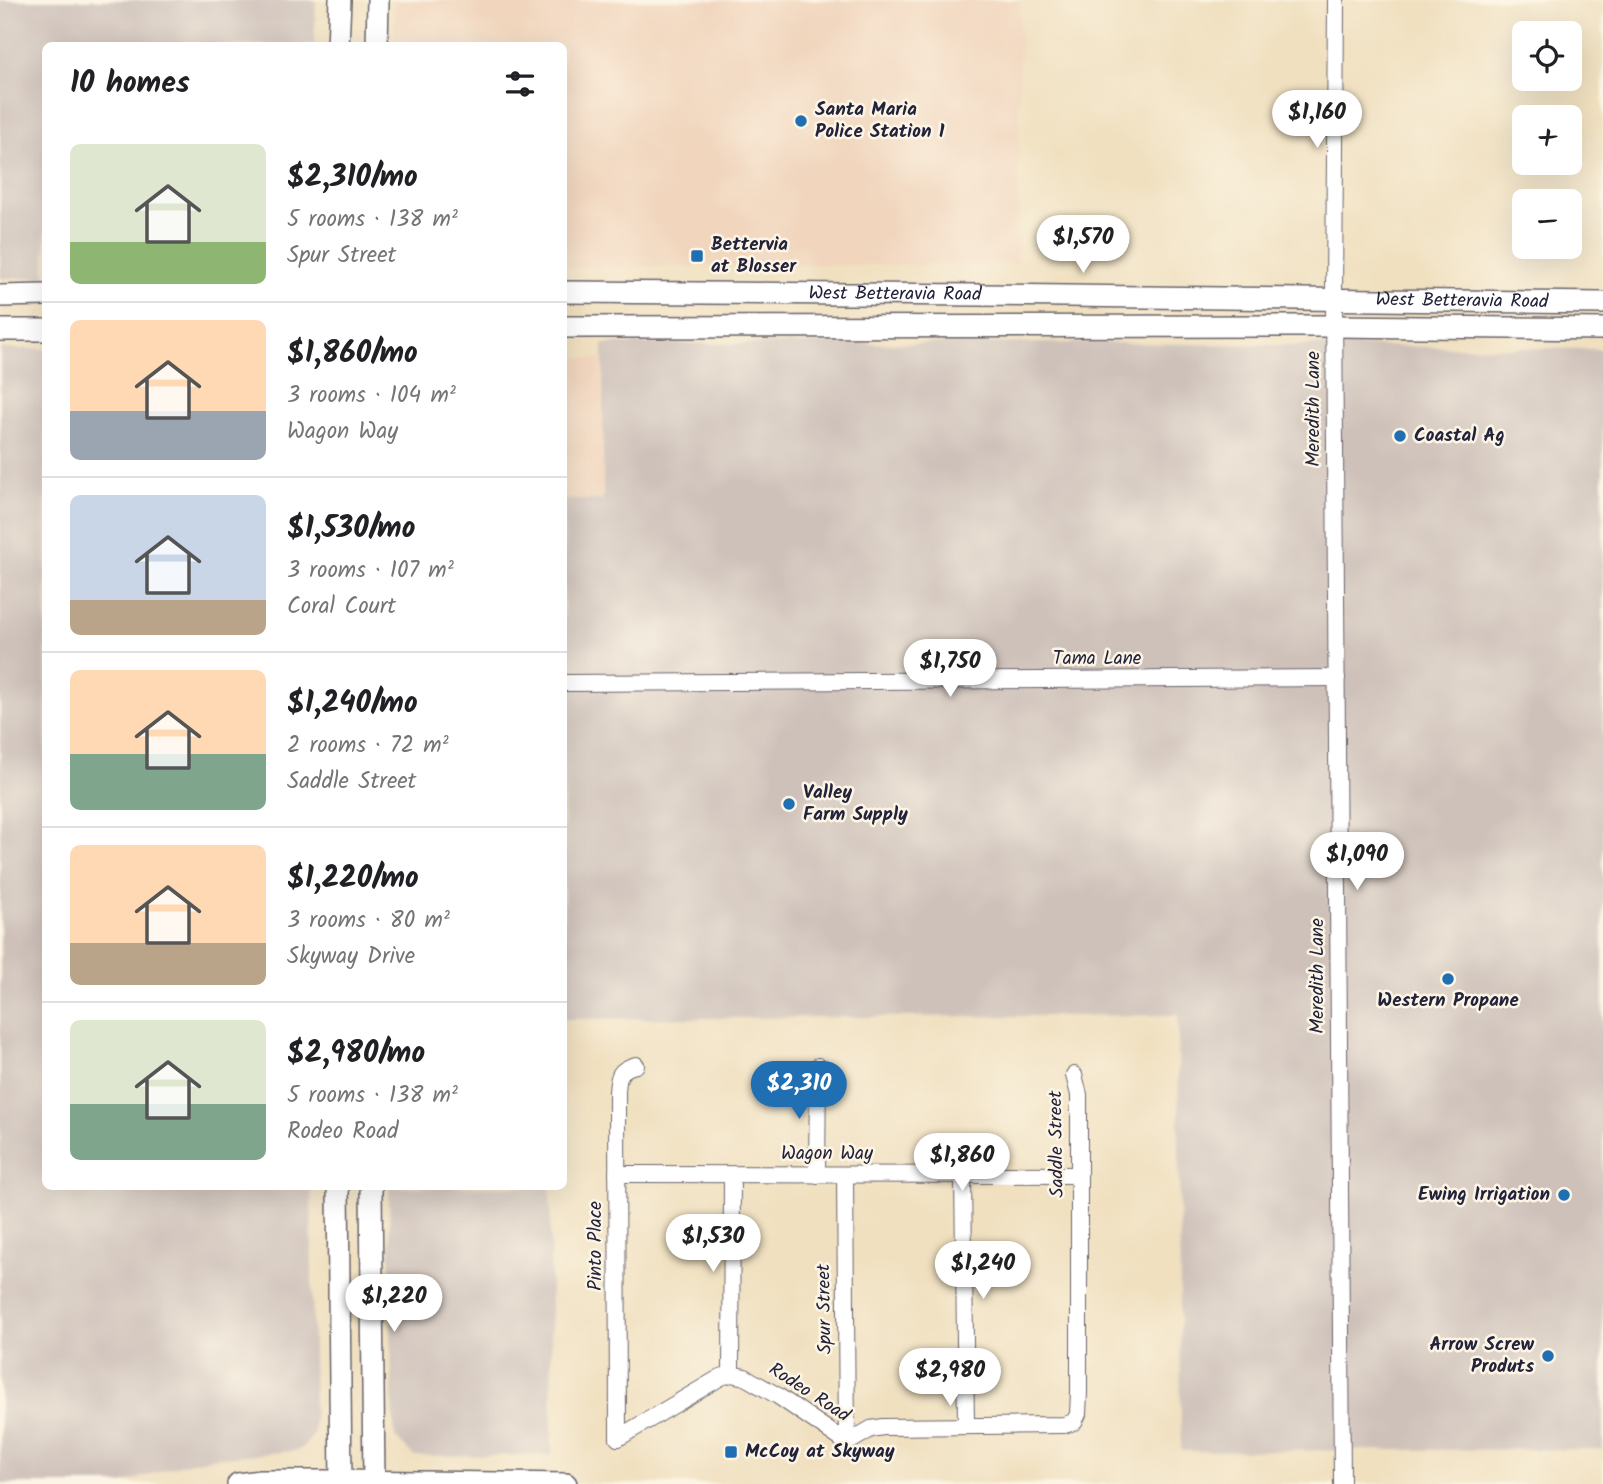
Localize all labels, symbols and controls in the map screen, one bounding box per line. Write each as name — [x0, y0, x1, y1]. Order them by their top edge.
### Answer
map controls — [1512, 21, 1582, 259]
button: locate — [1512, 21, 1582, 91]
text: 10 homes — [70, 60, 190, 108]
icon: filters — [501, 65, 539, 103]
pin: $1,160 — [1260, 90, 1374, 150]
place label: Santa Maria Police Station 1 — [815, 95, 945, 147]
text: $1,160 — [1288, 95, 1346, 131]
button: + — [1512, 105, 1582, 175]
marker: Santa Maria Police Station 1 — [793, 113, 809, 129]
text: $2,310/mo — [287, 154, 418, 202]
icon: home — [126, 172, 210, 256]
button: − — [1512, 189, 1582, 259]
text: 5 rooms · 138 m² — [287, 202, 458, 238]
pin: $1,570 — [1026, 216, 1140, 275]
text: $1,570 — [1053, 220, 1113, 256]
place label: Bettervia at Blosser — [711, 230, 797, 282]
text: Spur Street — [287, 238, 396, 274]
marker: Bettervia at Blosser — [689, 248, 705, 264]
street label: West Betteravia Road — [808, 279, 982, 310]
street label: West Betteravia Road — [1375, 285, 1549, 317]
text: $1,860/mo — [287, 330, 418, 378]
icon: home — [126, 348, 210, 432]
street label: Meredith Lane — [1299, 351, 1329, 467]
text: 3 rooms · 104 m² — [287, 378, 456, 414]
text: Wagon Way — [287, 414, 398, 450]
place label: Coastal Ag — [1414, 421, 1505, 451]
marker: Coastal Ag — [1392, 428, 1408, 444]
text: $1,530/mo — [287, 505, 415, 553]
icon: home — [126, 523, 210, 607]
text: 3 rooms · 107 m² — [287, 553, 454, 589]
text: Coral Court — [287, 589, 396, 625]
pin: $1,750 — [893, 640, 1007, 699]
text: $1,750 — [920, 644, 980, 680]
street label: Tama Lane — [1053, 644, 1142, 674]
text: $1,240/mo — [287, 680, 418, 728]
icon: home — [126, 698, 210, 782]
text: 2 rooms · 72 m² — [287, 728, 449, 764]
text: Saddle Street — [287, 764, 417, 800]
place label: Valley Farm Supply — [803, 778, 908, 830]
marker: Valley Farm Supply — [781, 796, 797, 812]
pin: $1,090 — [1300, 832, 1414, 892]
text: $1,090 — [1326, 837, 1388, 873]
text: $1,220/mo — [287, 855, 419, 903]
icon: home — [126, 873, 210, 957]
text: 3 rooms · 80 m² — [287, 903, 450, 939]
street label: Meredith Lane — [1303, 918, 1333, 1034]
text: Skyway Drive — [287, 939, 415, 975]
marker: Western Propane — [1440, 971, 1456, 987]
place label: Western Propane — [1377, 986, 1519, 1016]
text: $2,980/mo — [287, 1030, 425, 1078]
icon: home — [126, 1048, 210, 1132]
pin: $2,310 — [742, 1062, 856, 1121]
text: $2,310 — [767, 1066, 831, 1102]
text: 5 rooms · 138 m² — [287, 1078, 458, 1114]
street label: Saddle Street — [1041, 1090, 1073, 1198]
text: Rodeo Road — [287, 1114, 398, 1150]
pin: $1,860 — [905, 1134, 1019, 1193]
text: $1,860 — [930, 1138, 994, 1174]
street label: Wagon Way — [781, 1139, 874, 1169]
place label: Ewing Irrigation — [1418, 1180, 1550, 1210]
marker: Ewing Irrigation — [1556, 1187, 1572, 1203]
street label: Pinto Place — [581, 1201, 611, 1291]
pin: $1,530 — [656, 1214, 770, 1274]
text: $1,530 — [682, 1219, 744, 1255]
pin: $1,240 — [926, 1242, 1040, 1301]
text: $1,240 — [951, 1246, 1015, 1282]
street label: Spur Street — [809, 1263, 841, 1354]
pin: $1,220 — [337, 1274, 451, 1334]
text: $1,220 — [361, 1279, 427, 1315]
place label: Arrow Screw Produts — [1429, 1330, 1534, 1382]
pin: $2,980 — [893, 1348, 1007, 1408]
marker: Arrow Screw Produts — [1540, 1348, 1556, 1364]
text: $2,980 — [915, 1353, 985, 1389]
street label: Rodeo Road — [762, 1355, 856, 1431]
place label: McCoy at Skyway — [745, 1437, 895, 1467]
marker: McCoy at Skyway — [723, 1444, 739, 1460]

